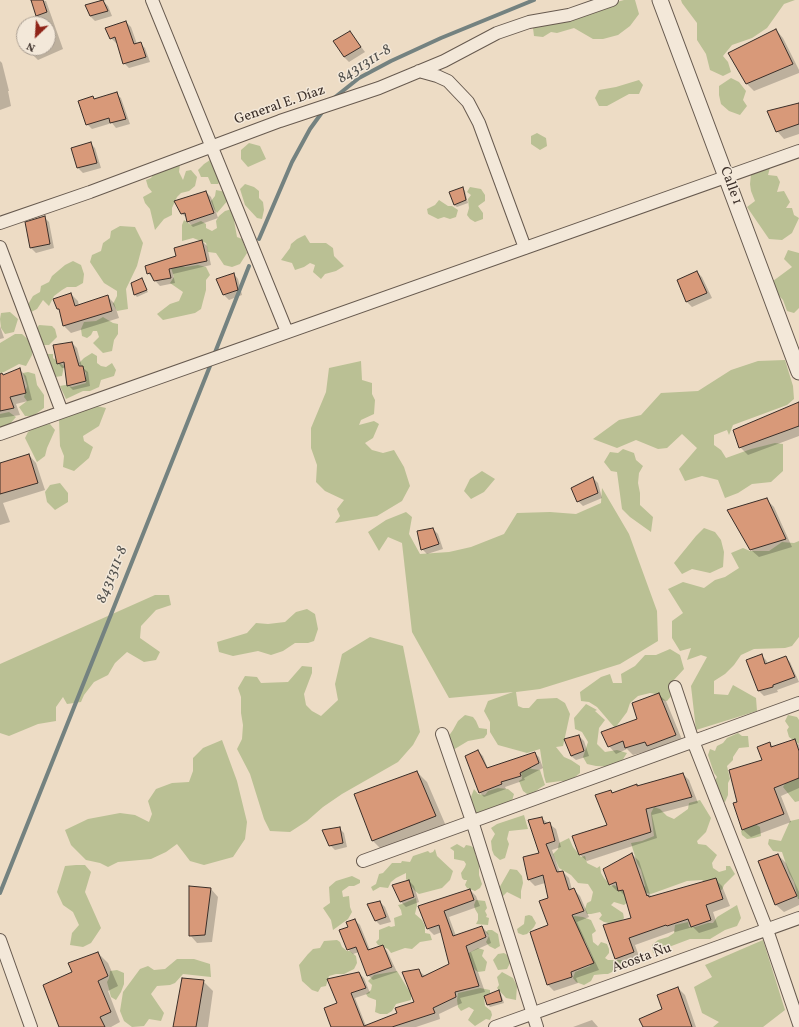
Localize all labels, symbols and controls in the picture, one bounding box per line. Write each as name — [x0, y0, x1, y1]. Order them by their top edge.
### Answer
north arrow — [16, 16, 56, 56]
text: N — [24, 38, 38, 55]
water label: 8431311-8 — [335, 41, 395, 89]
street label: General E. Díaz — [233, 83, 327, 129]
street label: Calle 1 — [715, 165, 745, 207]
water label: 8431311-8 — [93, 544, 133, 606]
street label: Acosta Ñu — [610, 940, 674, 978]

